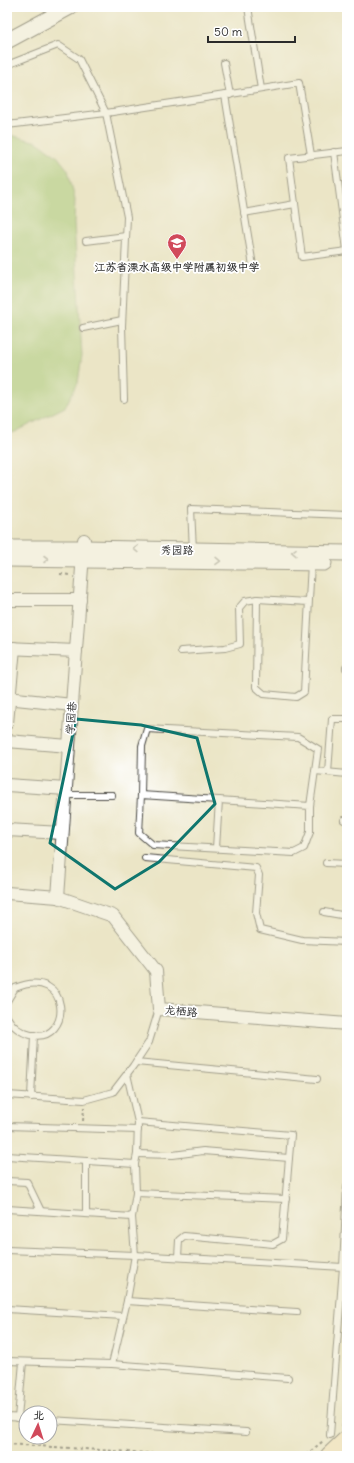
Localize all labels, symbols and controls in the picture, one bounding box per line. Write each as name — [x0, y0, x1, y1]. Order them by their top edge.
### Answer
scale bar — [208, 18, 295, 44]
text: 50 m — [214, 24, 243, 39]
school or university icon: 江苏省溧水高级中学附属初级中学 — [166, 232, 188, 260]
place label: 江苏省溧水高级中学附属初级中学 — [95, 260, 260, 274]
street label: 秀园路 — [160, 543, 194, 557]
one-way arrow — [133, 545, 139, 553]
one-way arrow — [291, 548, 297, 556]
one-way arrow — [43, 555, 49, 563]
one-way arrow — [215, 557, 221, 565]
street label: 学园巷 — [63, 701, 79, 735]
street label: 龙栖路 — [164, 1003, 198, 1019]
north arrow — [18, 1405, 58, 1445]
text: 北 — [33, 1408, 45, 1422]

